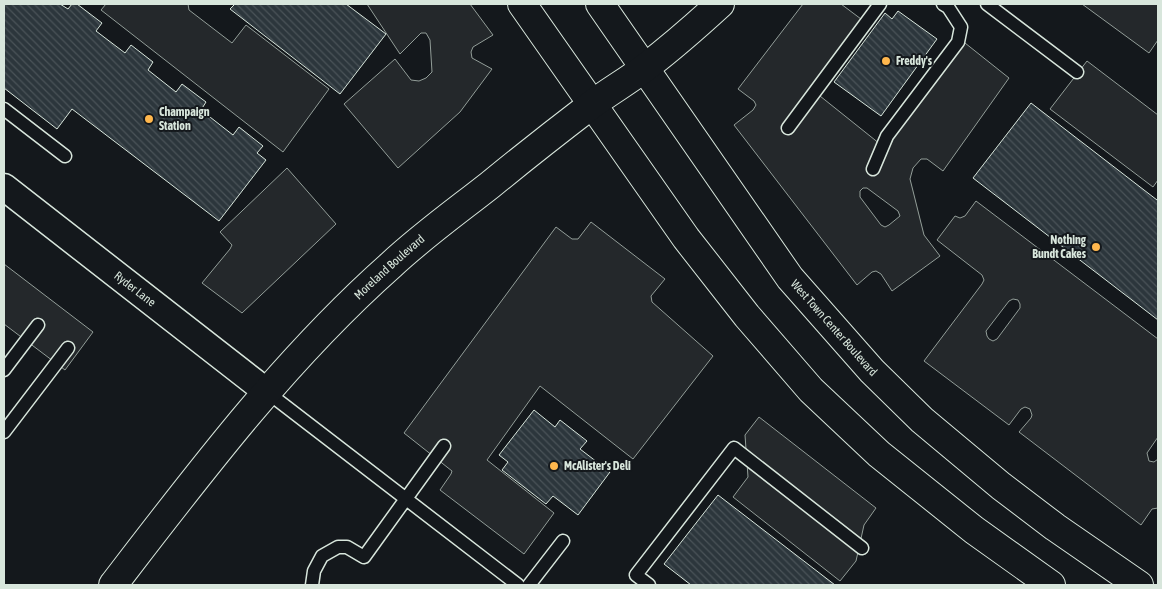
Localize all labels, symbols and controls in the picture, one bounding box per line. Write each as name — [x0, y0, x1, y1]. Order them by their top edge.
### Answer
place label: Freddy's — [896, 54, 933, 68]
marker: Freddy's — [880, 55, 892, 67]
place label: Champaign Station — [159, 105, 210, 133]
marker: Champaign Station — [143, 113, 155, 125]
street label: Moreland Boulevard — [351, 232, 427, 302]
place label: Nothing Bundt Cakes — [1032, 233, 1087, 261]
marker: Nothing Bundt Cakes — [1090, 241, 1102, 253]
street label: Ryder Lane — [111, 269, 158, 310]
street label: West Town Center Boulevard — [788, 277, 880, 379]
place label: McAlister's Deli — [564, 459, 631, 473]
marker: McAlister's Deli — [548, 460, 560, 472]

